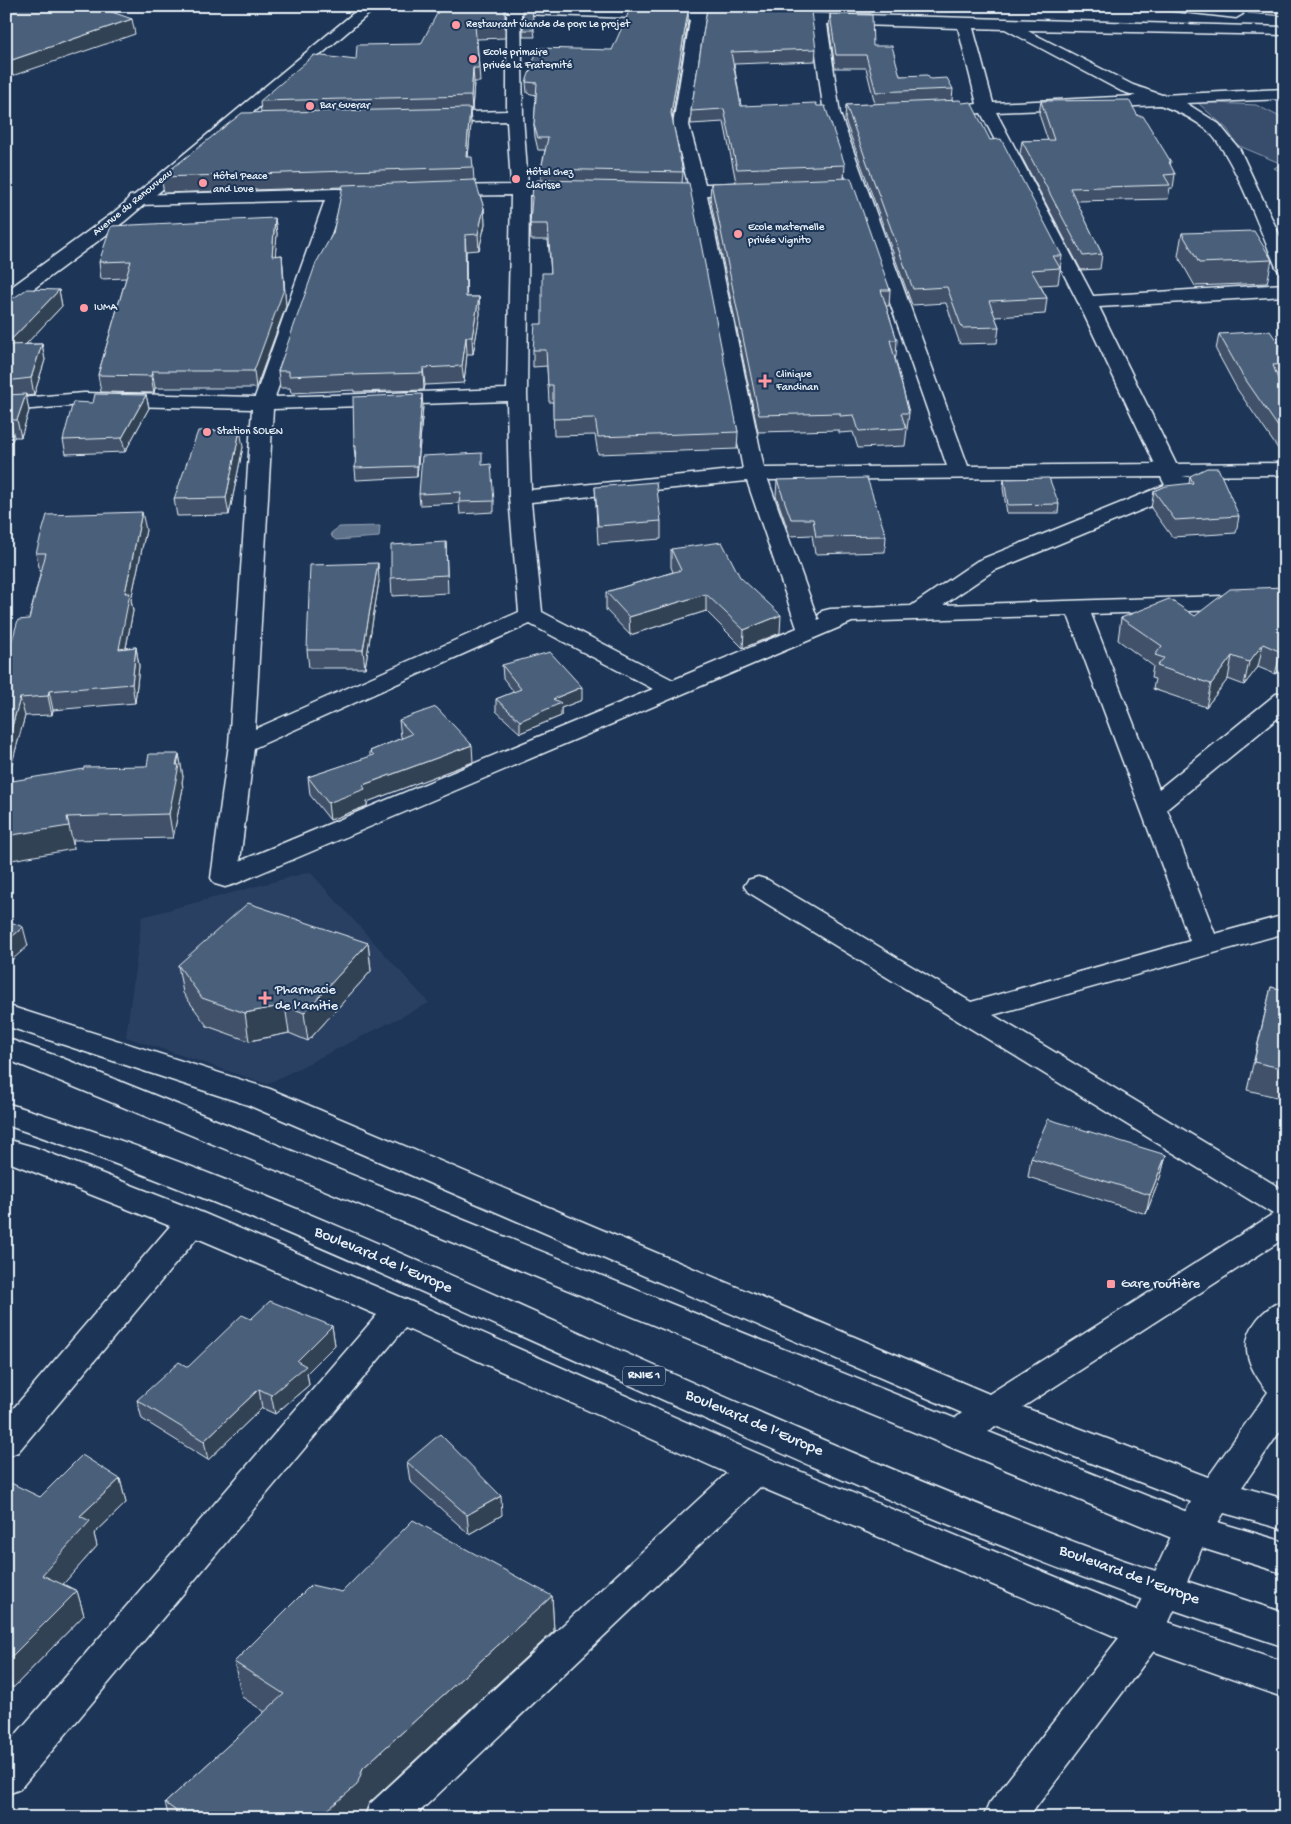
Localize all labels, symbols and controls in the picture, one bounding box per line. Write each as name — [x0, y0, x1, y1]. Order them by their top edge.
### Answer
marker: Restaurant viande de porc Le projet — [450, 19, 462, 31]
place label: Restaurant viande de porc Le projet — [466, 19, 631, 31]
place label: Ecole primaire privée la Fraternité — [482, 47, 572, 72]
marker: Ecole primaire privée la Fraternité — [467, 53, 479, 65]
marker: Bar Guerar — [304, 100, 316, 112]
place label: Bar Guerar — [319, 100, 371, 112]
street label: Avenue du Renouveau — [91, 167, 175, 239]
place label: Hôtel chez Clarisse — [526, 167, 575, 192]
place label: Hôtel Peace and Love — [213, 171, 268, 196]
marker: Hôtel chez Clarisse — [510, 173, 522, 185]
marker: Hôtel Peace and Love — [197, 177, 209, 189]
place label: Ecole maternelle privée Vignito — [747, 222, 825, 247]
marker: Ecole maternelle privée Vignito — [732, 228, 744, 240]
marker: IUMA — [78, 302, 90, 314]
place label: IUMA — [94, 302, 118, 314]
place label: Clinique Fandinan — [775, 369, 819, 394]
marker: Clinique Fandinan — [758, 374, 772, 388]
marker: Station SOLEN — [201, 426, 213, 438]
place label: Station SOLEN — [217, 426, 283, 438]
place label: Pharmacie de l’amitie — [274, 982, 339, 1015]
marker: Pharmacie de l’amitie — [259, 992, 271, 1004]
street label: Boulevard de l’Europe — [310, 1223, 456, 1299]
place label: Gare routière — [1121, 1276, 1201, 1293]
marker: Gare routière — [1105, 1278, 1117, 1290]
road number: RNIE 1 — [623, 1366, 665, 1385]
street label: Boulevard de l’Europe — [681, 1386, 827, 1462]
street label: Boulevard de l’Europe — [1055, 1541, 1203, 1611]

